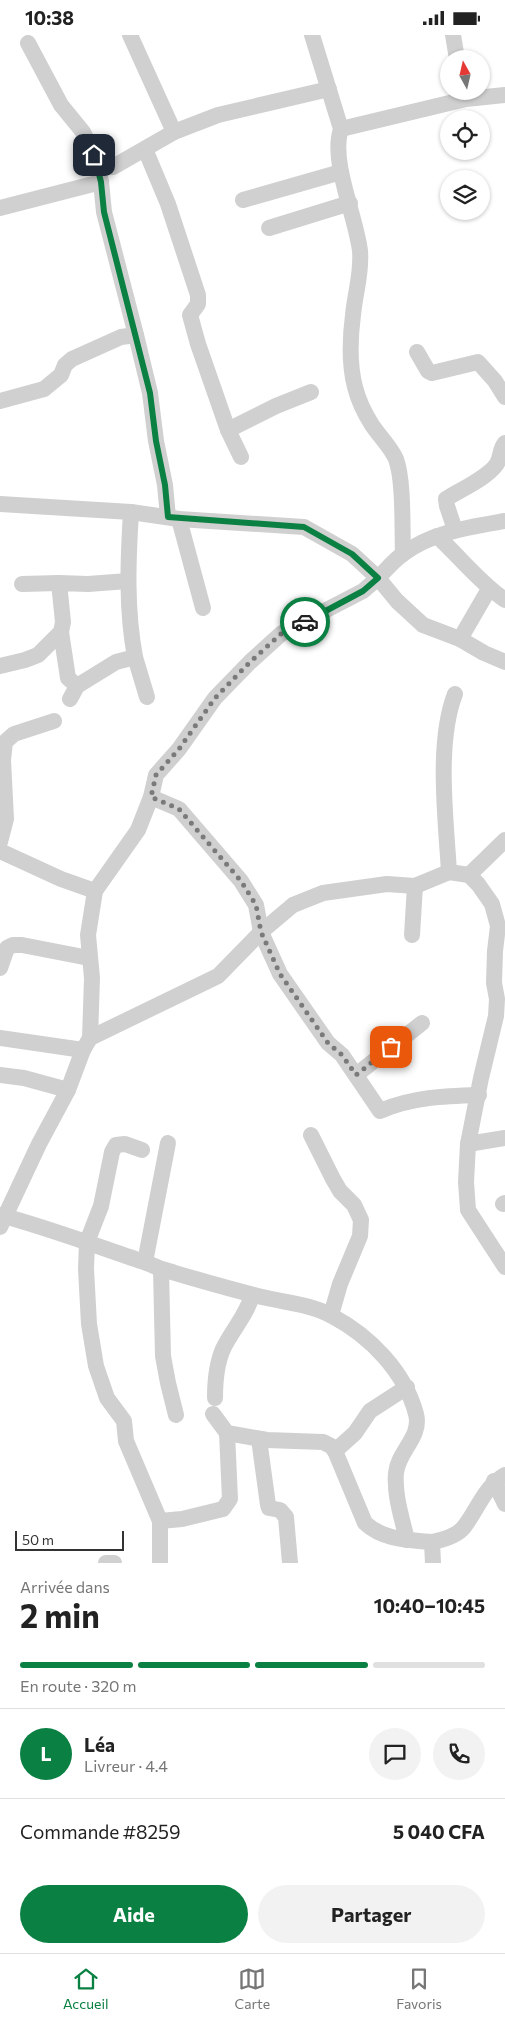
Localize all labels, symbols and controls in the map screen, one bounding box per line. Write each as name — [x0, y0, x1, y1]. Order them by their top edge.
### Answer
text: 10:38 — [25, 6, 74, 29]
north arrow — [440, 50, 490, 100]
map controls — [440, 50, 490, 220]
button: locate — [440, 110, 490, 160]
pin — [73, 134, 115, 176]
icon: home — [80, 141, 108, 169]
button: layers — [440, 170, 490, 220]
courier — [280, 597, 330, 647]
icon: car — [291, 608, 319, 636]
pin — [370, 1026, 412, 1068]
icon: bag — [377, 1033, 405, 1061]
scale bar — [15, 1528, 124, 1551]
text: 50 m — [22, 1531, 54, 1548]
text: Arrivée dans — [20, 1577, 110, 1596]
text: 10:40–10:45 — [374, 1594, 485, 1617]
text: 2 min — [20, 1595, 100, 1635]
text: En route · 320 m — [20, 1676, 137, 1695]
button: chat — [369, 1728, 421, 1780]
button: phone — [433, 1728, 485, 1780]
text: Léa — [84, 1733, 115, 1756]
text: L — [40, 1742, 52, 1765]
text: Livreur · 4.4 — [84, 1756, 168, 1775]
text: Commande #8259 — [20, 1820, 180, 1843]
text: 5 040 CFA — [393, 1820, 485, 1843]
button: Aide — [20, 1885, 248, 1943]
button: Partager — [258, 1885, 485, 1943]
tab: Accueil — [63, 1965, 109, 2012]
tab: Carte — [235, 1965, 270, 2012]
tab: Favoris — [396, 1965, 442, 2012]

